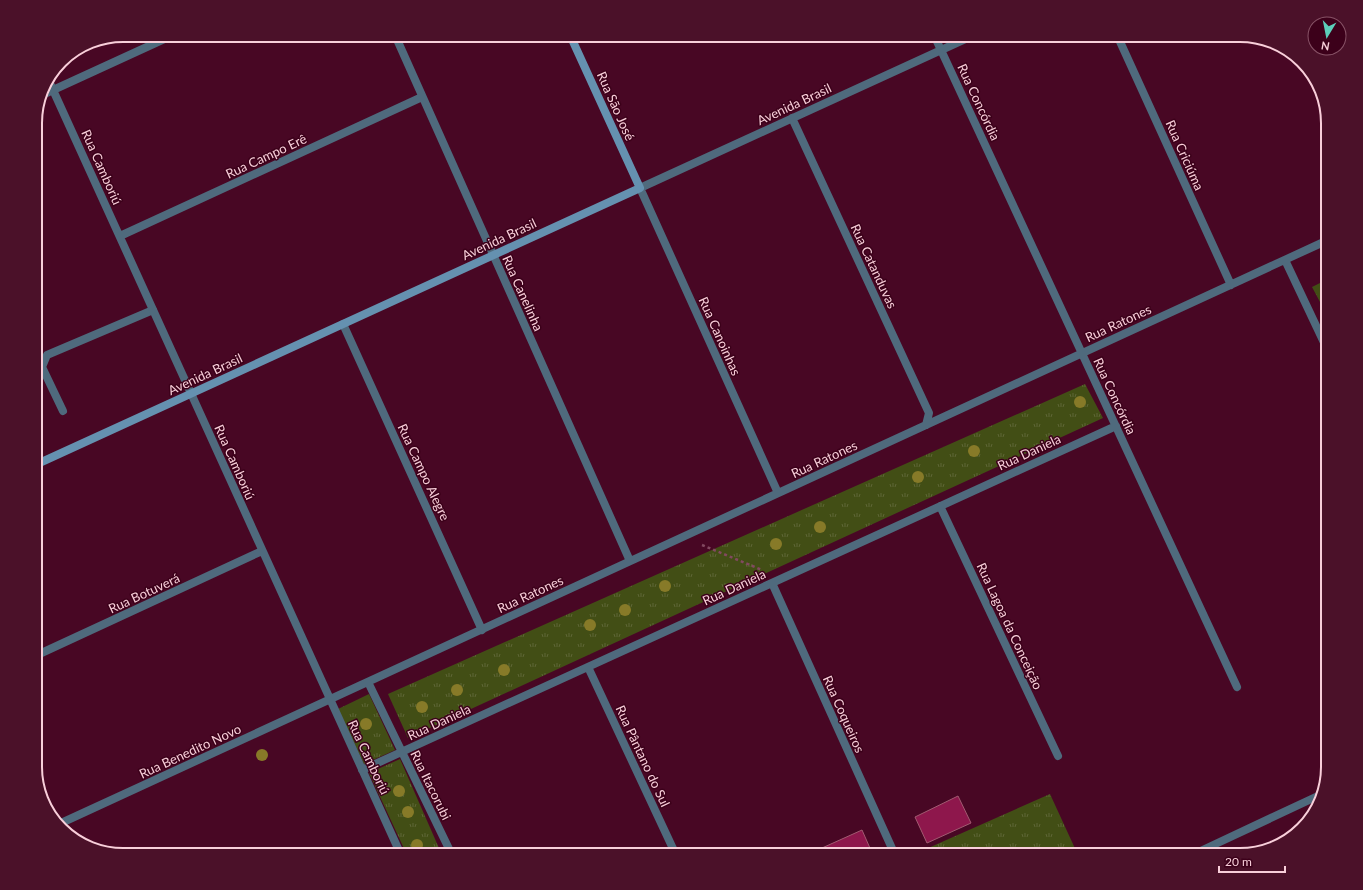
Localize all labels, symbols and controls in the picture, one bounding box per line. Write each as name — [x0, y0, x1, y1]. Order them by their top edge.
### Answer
north arrow — [1307, 16, 1347, 56]
text: N — [1320, 39, 1330, 53]
street label: Rua Concórdia — [954, 61, 1004, 143]
street label: Rua São José — [594, 69, 638, 143]
street label: Avenida Brasil — [754, 80, 834, 128]
street label: Rua Criciúma — [1162, 117, 1208, 193]
street label: Rua Camboriú — [78, 127, 126, 207]
street label: Rua Campo Erê — [223, 130, 309, 182]
street label: Avenida Brasil — [459, 215, 539, 263]
street label: Rua Catanduvas — [847, 221, 901, 311]
street label: Rua Canelinha — [499, 253, 547, 333]
street label: Rua Canoinhas — [696, 294, 745, 378]
street label: Rua Ratones — [1082, 301, 1154, 345]
street label: Avenida Brasil — [165, 350, 245, 398]
street label: Rua Concórdia — [1090, 355, 1140, 437]
street label: Rua Campo Alegre — [395, 421, 454, 523]
street label: Rua Camboriú — [211, 422, 259, 502]
street label: Rua Daniela — [995, 430, 1063, 474]
street label: Rua Ratones — [788, 437, 860, 481]
street label: Rua Lagoa da Conceição — [974, 560, 1046, 692]
street label: Rua Daniela — [700, 565, 768, 609]
street label: Rua Botuverá — [106, 570, 182, 616]
street label: Rua Ratones — [494, 572, 566, 616]
street label: Rua Coqueiros — [820, 673, 868, 755]
street label: Rua Daniela — [405, 700, 473, 744]
street label: Rua Pântano do Sul — [612, 703, 674, 809]
street label: Rua Camboriú — [345, 717, 393, 797]
street label: Rua Benedito Novo — [136, 720, 244, 782]
street label: Rua Itacorubi — [407, 748, 455, 822]
scale bar — [1219, 848, 1285, 874]
text: 20 m — [1225, 854, 1252, 869]

